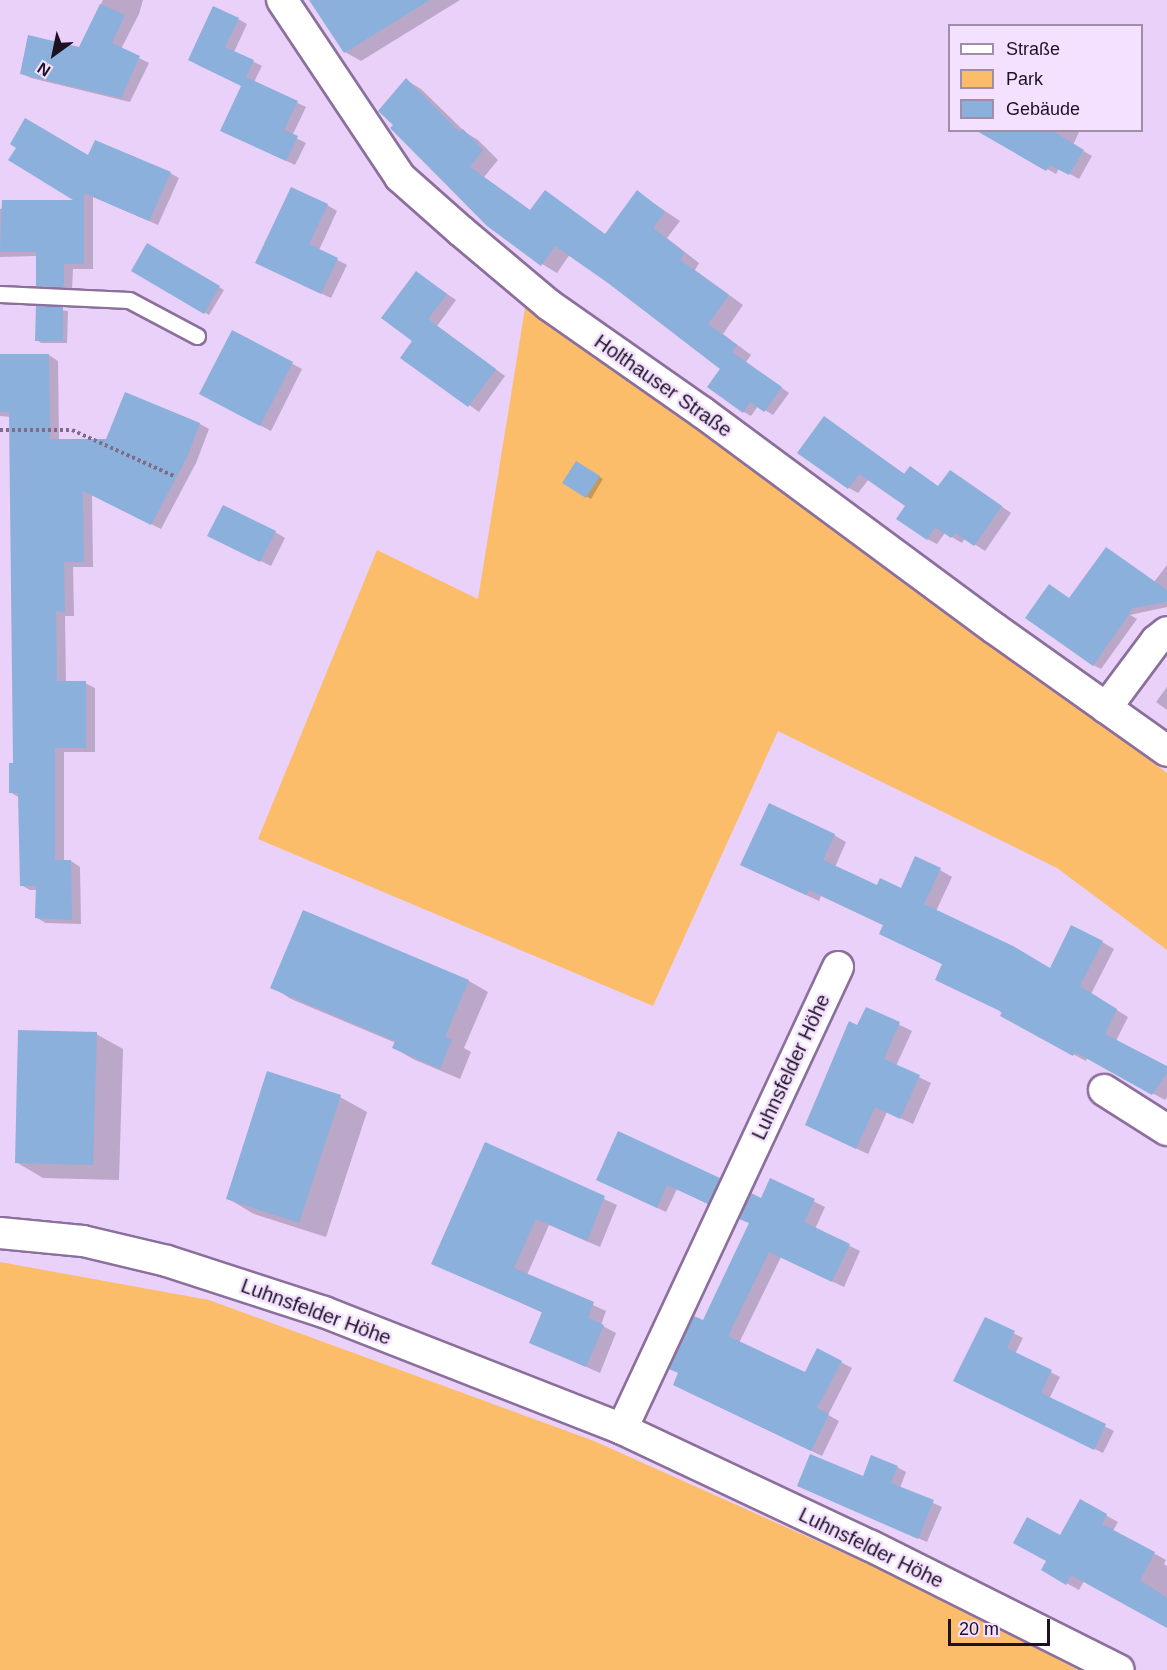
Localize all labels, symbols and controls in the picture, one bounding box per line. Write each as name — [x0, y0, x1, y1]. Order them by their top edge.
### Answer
north arrow — [24, 24, 84, 84]
legend — [948, 24, 1143, 132]
text: Straße — [1006, 39, 1060, 59]
text: N — [34, 59, 53, 80]
text: Park — [1006, 69, 1043, 89]
text: Gebäude — [1006, 99, 1080, 119]
street label: Holthauser Straße — [590, 330, 736, 442]
street label: Luhnsfelder Höhe — [747, 990, 835, 1144]
street label: Luhnsfelder Höhe — [238, 1274, 394, 1350]
street label: Luhnsfelder Höhe — [795, 1503, 947, 1593]
scale bar — [951, 1607, 1053, 1645]
text: 20 m — [959, 1619, 999, 1639]

